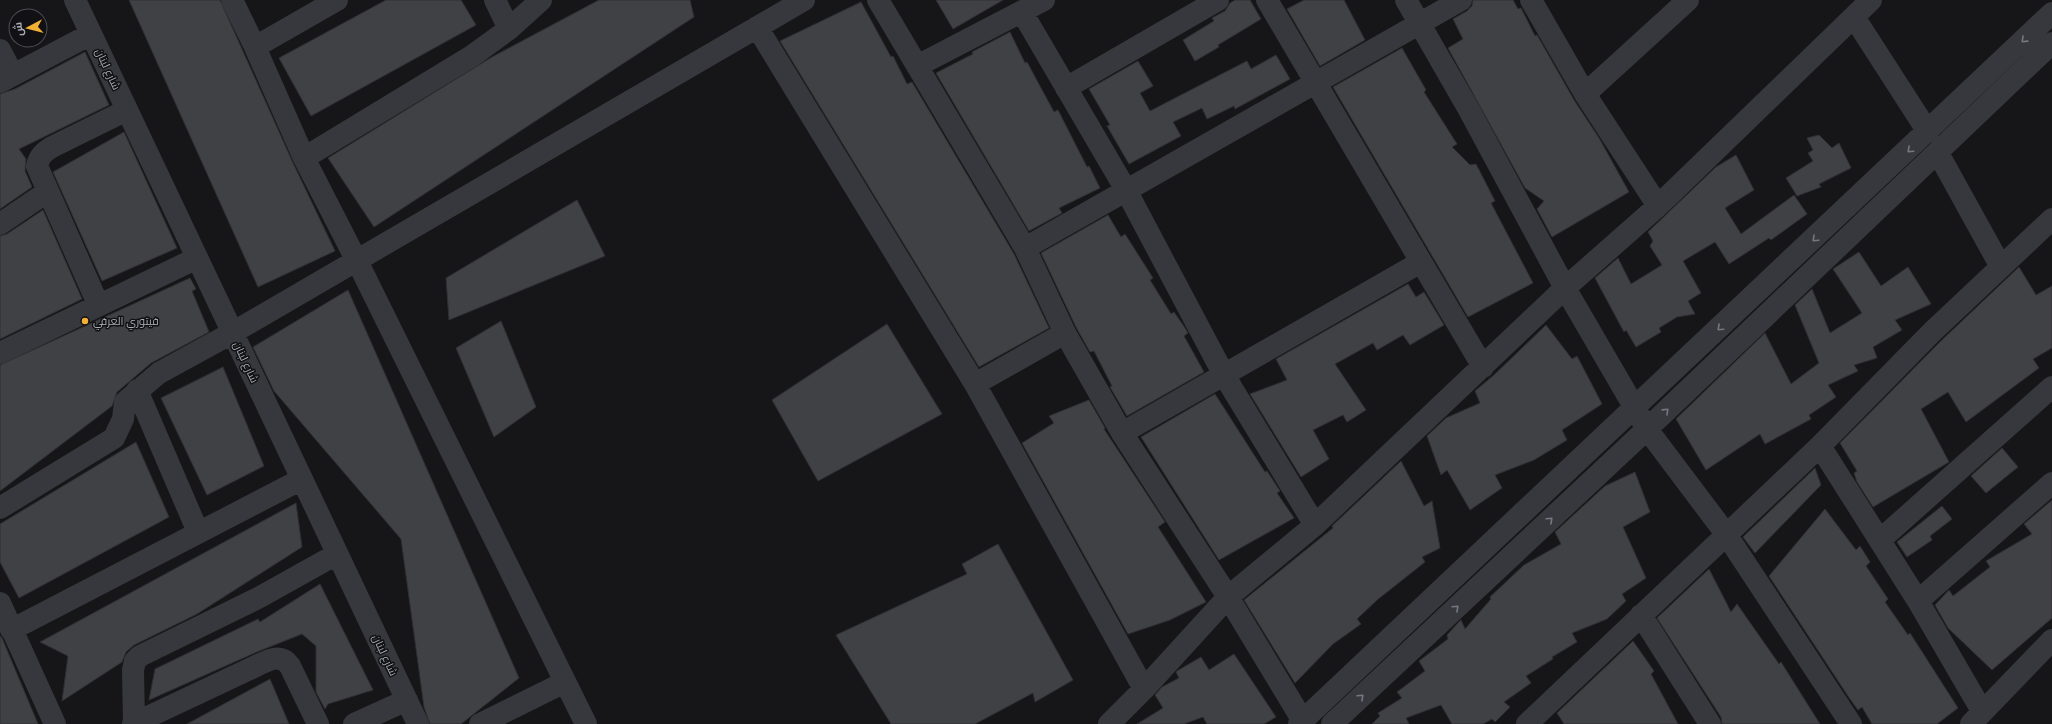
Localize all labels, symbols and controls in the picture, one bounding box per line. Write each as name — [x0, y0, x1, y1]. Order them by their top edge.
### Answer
north arrow — [8, 8, 48, 48]
text: ش — [11, 21, 26, 37]
one-way arrow — [2021, 35, 2029, 43]
street label: شارع لبنان — [91, 46, 123, 92]
one-way arrow — [1907, 145, 1915, 152]
one-way arrow — [1812, 234, 1820, 241]
place label: فيتوري العرفي — [93, 315, 159, 330]
marker: فيتوري العرفي — [80, 316, 90, 326]
one-way arrow — [1717, 323, 1725, 330]
street label: شارع لبنان — [229, 339, 261, 385]
one-way arrow — [1661, 409, 1669, 416]
one-way arrow — [1546, 517, 1553, 524]
one-way arrow — [1451, 606, 1458, 613]
street label: شارع لبنان — [368, 632, 400, 678]
one-way arrow — [1356, 695, 1364, 702]

